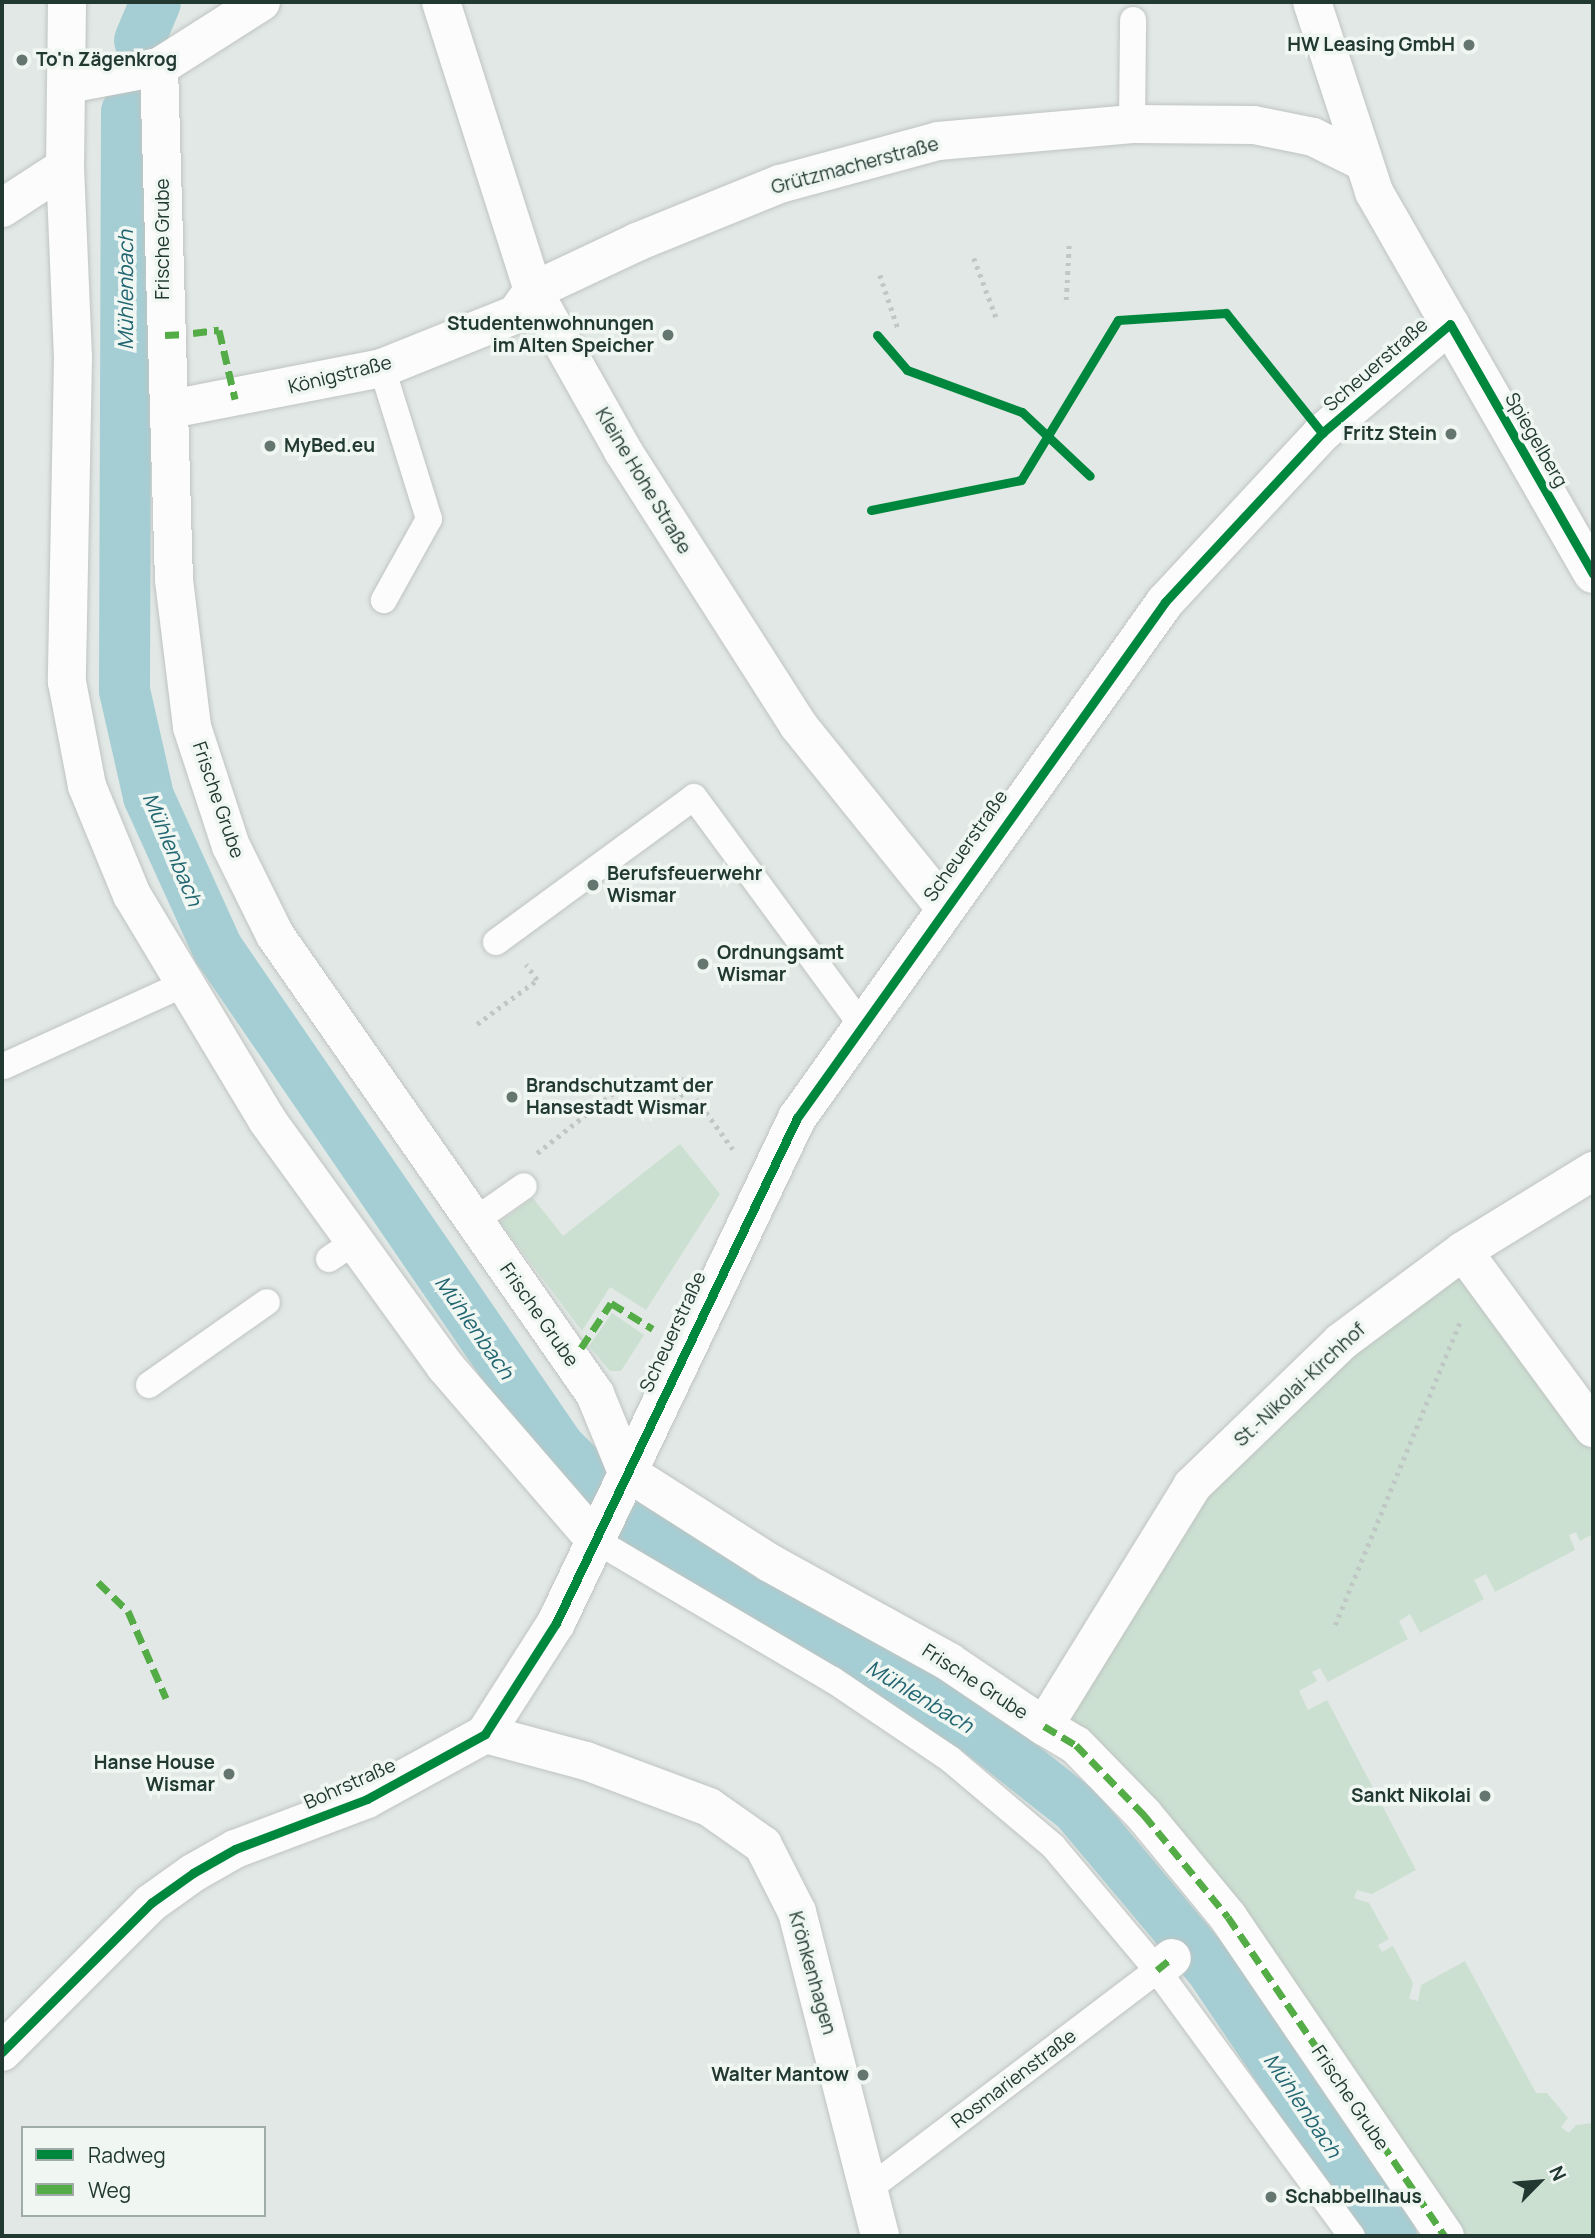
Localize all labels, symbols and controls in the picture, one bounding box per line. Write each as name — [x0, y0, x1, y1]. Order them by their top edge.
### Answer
place label: HW Leasing GmbH — [1287, 34, 1455, 56]
marker: HW Leasing GmbH — [1461, 37, 1477, 53]
place label: To'n Zägenkrog — [36, 49, 177, 71]
marker: To'n Zägenkrog — [14, 52, 30, 68]
street label: Grützmacherstraße — [769, 133, 941, 199]
street label: Frische Grube — [152, 178, 174, 300]
water label: Mühlenbach — [112, 230, 138, 350]
place label: Studentenwohnungen im Alten Speicher — [447, 313, 654, 357]
street label: Scheuerstraße — [1319, 314, 1433, 416]
marker: Studentenwohnungen im Alten Speicher — [660, 327, 676, 343]
street label: Königstraße — [286, 351, 394, 399]
street label: Spiegelberg — [1500, 389, 1572, 491]
street label: Kleine Hohe Straße — [590, 404, 696, 558]
place label: Fritz Stein — [1343, 423, 1437, 445]
marker: Fritz Stein — [1443, 426, 1459, 442]
place label: MyBed.eu — [284, 435, 375, 457]
marker: MyBed.eu — [262, 438, 278, 454]
street label: Frische Grube — [187, 739, 249, 861]
street label: Scheuerstraße — [919, 786, 1013, 906]
water label: Mühlenbach — [138, 789, 208, 909]
place label: Berufsfeuerwehr Wismar — [607, 863, 762, 907]
marker: Berufsfeuerwehr Wismar — [585, 877, 601, 893]
place label: Ordnungsamt Wismar — [717, 942, 844, 986]
marker: Ordnungsamt Wismar — [695, 956, 711, 972]
place label: Brandschutzamt der Hansestadt Wismar — [526, 1075, 713, 1119]
marker: Brandschutzamt der Hansestadt Wismar — [504, 1089, 520, 1105]
street label: Frische Grube — [495, 1259, 583, 1371]
street label: Scheuerstraße — [635, 1268, 711, 1396]
water label: Mühlenbach — [430, 1271, 520, 1383]
street label: St.-Nikolai-Kirchhof — [1230, 1318, 1370, 1452]
street label: Frische Grube — [918, 1639, 1032, 1725]
water label: Mühlenbach — [862, 1654, 978, 1738]
place label: Hanse House Wismar — [94, 1752, 215, 1796]
street label: Bohrstraße — [301, 1754, 399, 1814]
marker: Hanse House Wismar — [221, 1766, 237, 1782]
place label: Sankt Nikolai — [1351, 1785, 1471, 1807]
marker: Sankt Nikolai — [1477, 1788, 1493, 1804]
street label: Krönkenhagen — [784, 1909, 840, 2037]
street label: Rosmarienstraße — [947, 2025, 1081, 2133]
street label: Frische Grube — [1307, 2041, 1393, 2155]
water label: Mühlenbach — [1259, 2048, 1347, 2162]
place label: Walter Mantow — [711, 2064, 849, 2086]
marker: Walter Mantow — [855, 2067, 871, 2083]
legend — [21, 2126, 266, 2217]
text: Radweg — [88, 2141, 166, 2169]
north arrow — [1504, 2147, 1574, 2217]
text: N — [1543, 2161, 1573, 2185]
text: Weg — [88, 2176, 131, 2204]
place label: Schabbellhaus — [1285, 2186, 1422, 2208]
marker: Schabbellhaus — [1263, 2189, 1279, 2205]

